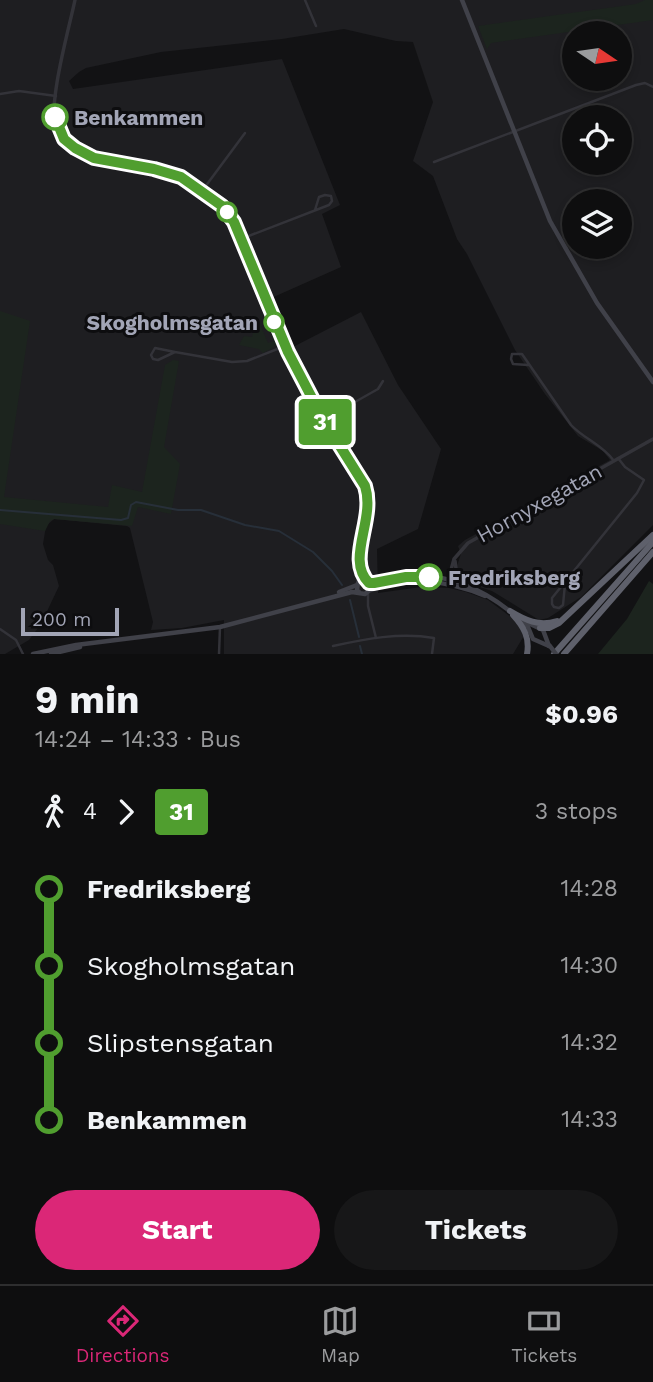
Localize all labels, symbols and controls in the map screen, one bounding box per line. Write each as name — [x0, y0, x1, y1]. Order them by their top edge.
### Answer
north arrow — [562, 21, 632, 91]
map controls — [562, 21, 632, 259]
marker: Benkammen — [42, 104, 68, 130]
place label: Benkammen — [74, 105, 203, 130]
button: locate — [562, 105, 632, 175]
button: layers — [562, 189, 632, 259]
unlabelled marker — [217, 202, 237, 222]
place label: Skogholmsgatan — [86, 310, 258, 335]
marker: Skogholmsgatan — [264, 312, 284, 332]
line badge: 31 — [294, 399, 356, 445]
text: 31 — [313, 408, 337, 436]
street label: Hornyxegatan — [472, 458, 606, 548]
marker: Fredriksberg — [416, 564, 442, 590]
place label: Fredriksberg — [448, 565, 580, 590]
scale bar — [21, 605, 119, 637]
text: 200 m — [32, 608, 91, 631]
text: 9 min — [35, 678, 140, 722]
text: $0.96 — [545, 699, 618, 729]
text: 14:24 – 14:33 · Bus — [35, 726, 241, 753]
icon: walk — [35, 793, 73, 831]
icon: forward — [107, 793, 145, 831]
text: 4 — [83, 798, 97, 825]
text: 31 — [169, 798, 194, 826]
text: 3 stops — [535, 798, 618, 825]
text: Fredriksberg — [87, 874, 250, 904]
text: 14:28 — [561, 875, 618, 902]
text: Skogholmsgatan — [87, 951, 295, 981]
text: 14:30 — [560, 952, 618, 979]
text: Slipstensgatan — [87, 1028, 274, 1058]
text: 14:32 — [561, 1029, 618, 1056]
text: Benkammen — [87, 1105, 247, 1135]
text: 14:33 — [561, 1106, 618, 1133]
button: Start — [35, 1190, 320, 1270]
button: Tickets — [334, 1190, 618, 1270]
tab: Directions — [76, 1302, 170, 1367]
tab: Map — [321, 1302, 360, 1367]
tab: Tickets — [511, 1302, 577, 1367]

